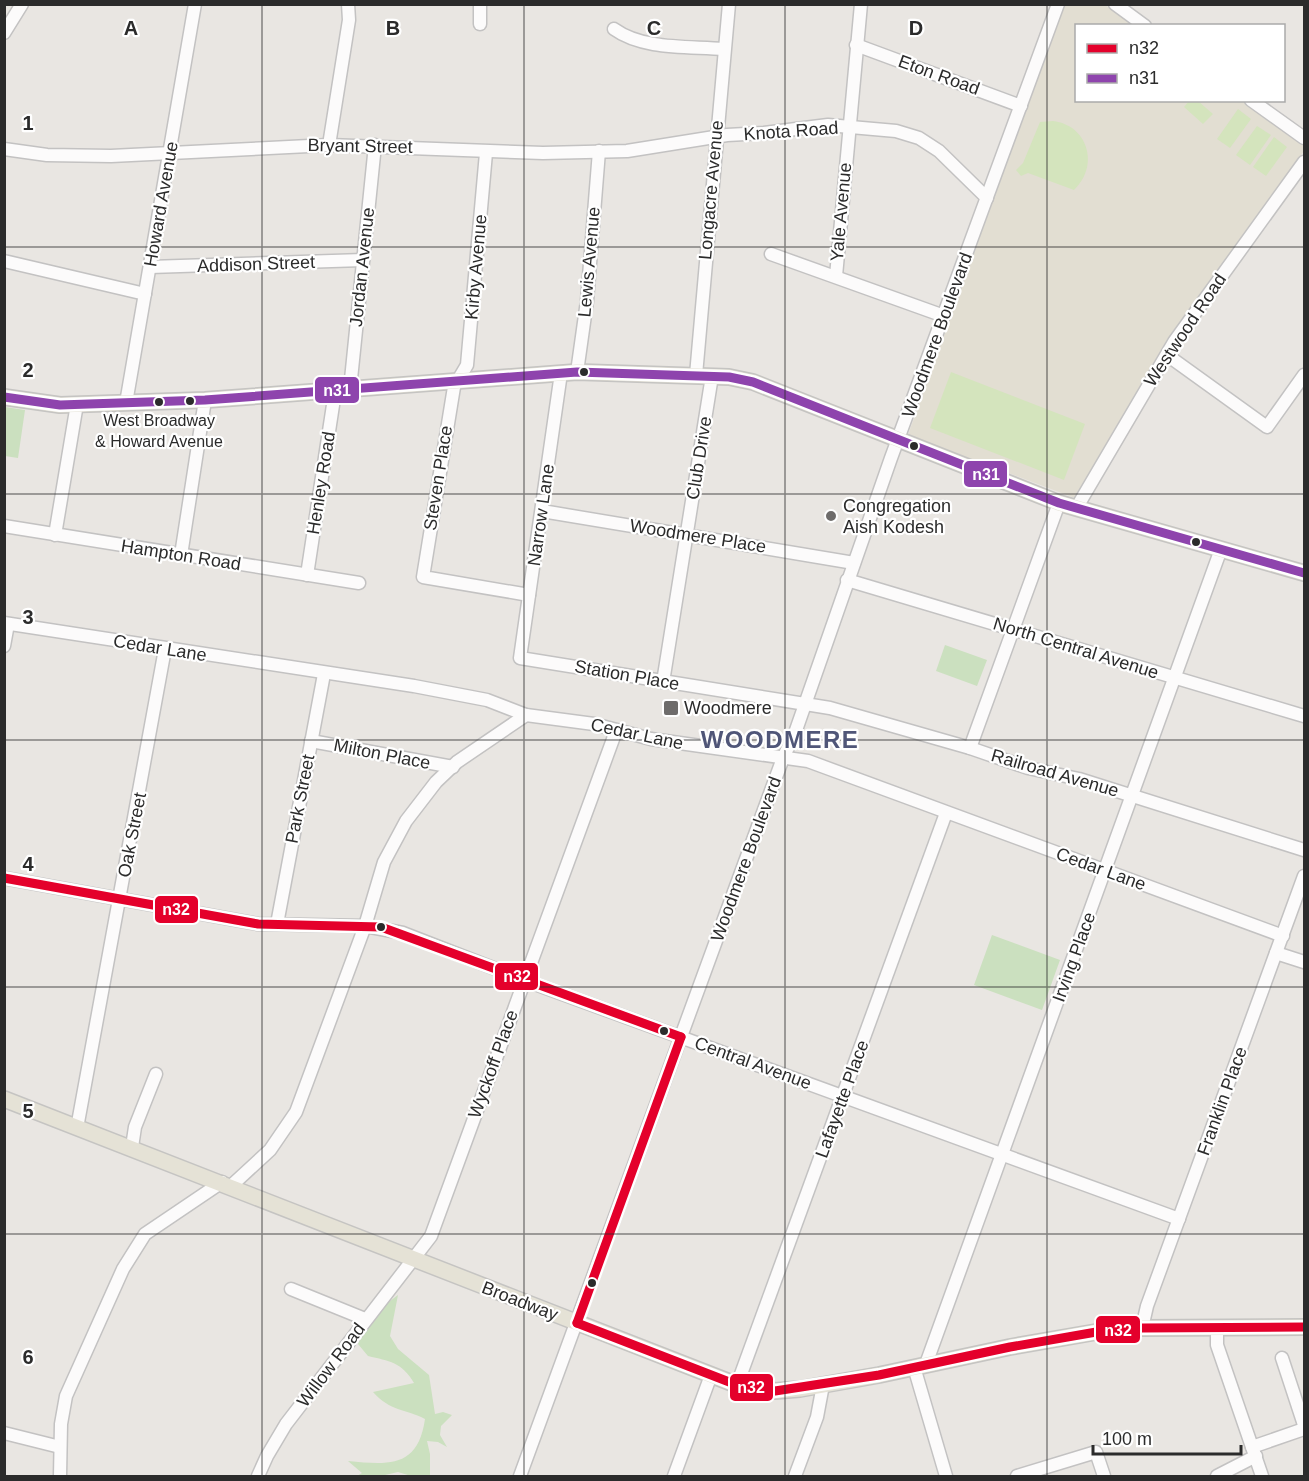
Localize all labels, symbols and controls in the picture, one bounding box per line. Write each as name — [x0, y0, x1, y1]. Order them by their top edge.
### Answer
text: A — [124, 17, 138, 39]
text: B — [386, 17, 400, 39]
text: C — [647, 17, 661, 39]
text: D — [909, 17, 923, 39]
legend — [1075, 24, 1285, 102]
text: n32 — [1129, 38, 1159, 58]
street label: Eton Road — [896, 51, 982, 99]
text: n31 — [1129, 68, 1159, 88]
text: 1 — [22, 112, 34, 134]
street label: Knota Road — [743, 118, 839, 144]
street label: Longacre Avenue — [695, 119, 727, 261]
street label: Bryant Street — [307, 135, 413, 157]
street label: Howard Avenue — [140, 140, 182, 268]
street label: Yale Avenue — [827, 162, 855, 262]
street label: Jordan Avenue — [346, 206, 378, 328]
street label: Lewis Avenue — [574, 206, 604, 318]
street label: Kirby Avenue — [461, 213, 491, 321]
street label: Woodmere Boulevard — [898, 250, 976, 420]
street label: Addison Street — [197, 252, 315, 276]
street label: Westwood Road — [1140, 270, 1230, 390]
text: 2 — [22, 359, 34, 381]
unlabelled marker — [578, 366, 590, 378]
line badge: n31 — [314, 376, 360, 404]
text: n31 — [323, 382, 351, 399]
unlabelled marker — [184, 395, 196, 407]
marker: West Broadway & Howard Avenue — [153, 396, 165, 408]
place label: West Broadway & Howard Avenue — [95, 412, 223, 450]
street label: Club Drive — [683, 415, 715, 501]
street label: Steven Place — [420, 424, 456, 532]
street label: Henley Road — [303, 430, 339, 536]
unlabelled marker — [908, 440, 920, 452]
line badge: n31 — [963, 460, 1008, 488]
street label: Narrow Lane — [524, 463, 558, 567]
text: n31 — [972, 466, 1000, 483]
place label: Congregation Aish Kodesh — [843, 496, 951, 537]
marker: Congregation Aish Kodesh — [824, 509, 838, 523]
street label: Woodmere Place — [628, 515, 768, 557]
street label: Hampton Road — [120, 536, 242, 574]
unlabelled marker — [1190, 536, 1202, 548]
text: 3 — [22, 606, 34, 628]
street label: North Central Avenue — [991, 613, 1161, 683]
street label: Cedar Lane — [112, 631, 208, 665]
street label: Station Place — [573, 656, 681, 694]
place label: Woodmere — [684, 698, 772, 718]
marker: Woodmere — [662, 699, 680, 717]
street label: Cedar Lane — [589, 714, 685, 754]
district label: WOODMERE — [701, 726, 859, 753]
street label: Milton Place — [332, 735, 432, 773]
street label: Railroad Avenue — [989, 745, 1121, 801]
street label: Park Street — [282, 753, 318, 845]
street label: Woodmere Boulevard — [707, 774, 785, 944]
street label: Oak Street — [114, 791, 150, 879]
street label: Cedar Lane — [1053, 844, 1149, 894]
text: 4 — [22, 853, 34, 875]
line badge: n32 — [154, 895, 199, 924]
text: n32 — [162, 901, 190, 918]
street label: Irving Place — [1049, 909, 1099, 1005]
unlabelled marker — [375, 921, 387, 933]
line badge: n32 — [494, 962, 539, 991]
text: n32 — [503, 968, 531, 985]
street label: Wyckoff Place — [464, 1007, 522, 1121]
unlabelled marker — [658, 1025, 670, 1037]
street label: Central Avenue — [692, 1033, 814, 1093]
street label: Lafayette Place — [811, 1037, 873, 1161]
street label: Franklin Place — [1193, 1044, 1251, 1158]
text: 5 — [22, 1100, 34, 1122]
street label: Broadway — [479, 1277, 561, 1325]
unlabelled marker — [586, 1277, 598, 1289]
line badge: n32 — [1095, 1315, 1141, 1344]
street label: Willow Road — [293, 1319, 369, 1411]
text: n32 — [1104, 1322, 1132, 1339]
text: 6 — [22, 1346, 34, 1368]
line badge: n32 — [729, 1373, 774, 1402]
text: n32 — [737, 1379, 765, 1396]
scale bar — [1093, 1418, 1242, 1456]
text: 100 m — [1102, 1429, 1152, 1449]

